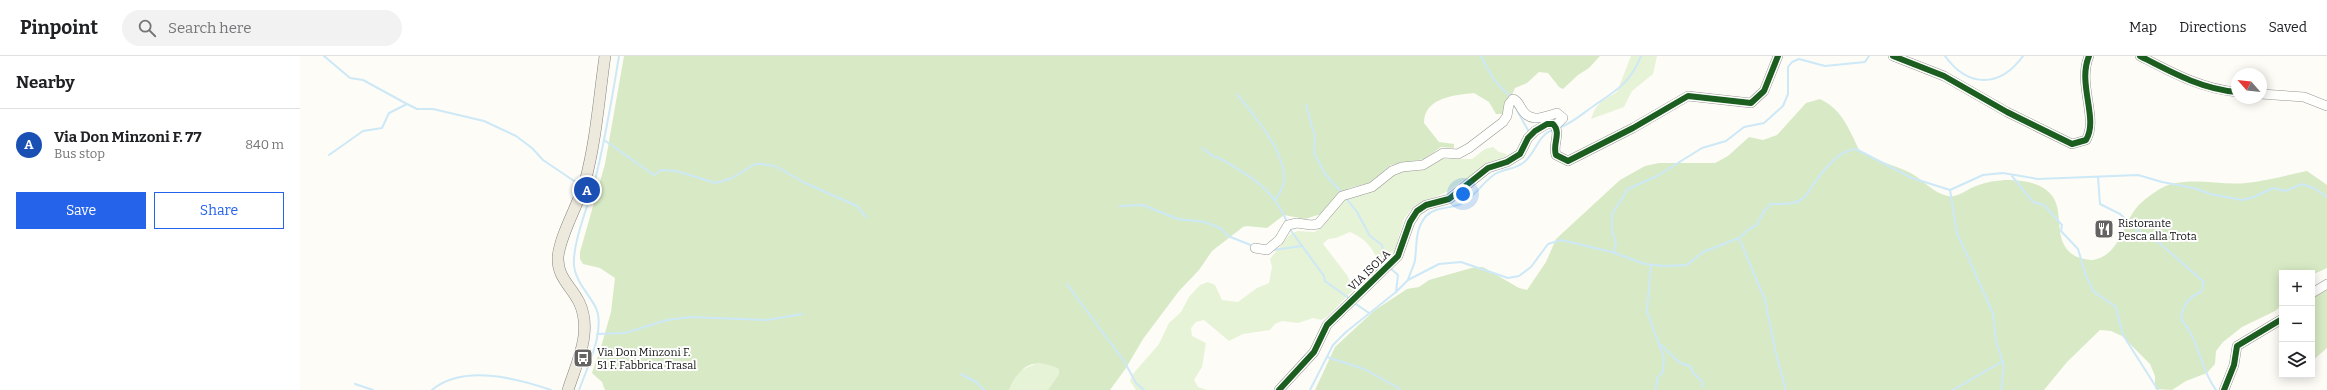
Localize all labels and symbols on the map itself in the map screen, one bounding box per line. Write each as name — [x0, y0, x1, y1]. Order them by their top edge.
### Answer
north arrow — [2231, 68, 2267, 104]
pin: A — [574, 175, 600, 205]
your location — [1453, 184, 1473, 204]
place label: Ristorante Pesca alla Trota — [2118, 217, 2197, 243]
restaurant icon: Ristorante Pesca alla Trota — [2093, 218, 2115, 240]
street label: VIA ISOLA — [1346, 247, 1393, 293]
place label: Via Don Minzoni F. 51 F. Fabbrica Trasal — [597, 346, 696, 372]
bus stop icon: Via Don Minzoni F. 51 F. Fabbrica Trasal — [572, 347, 594, 369]

